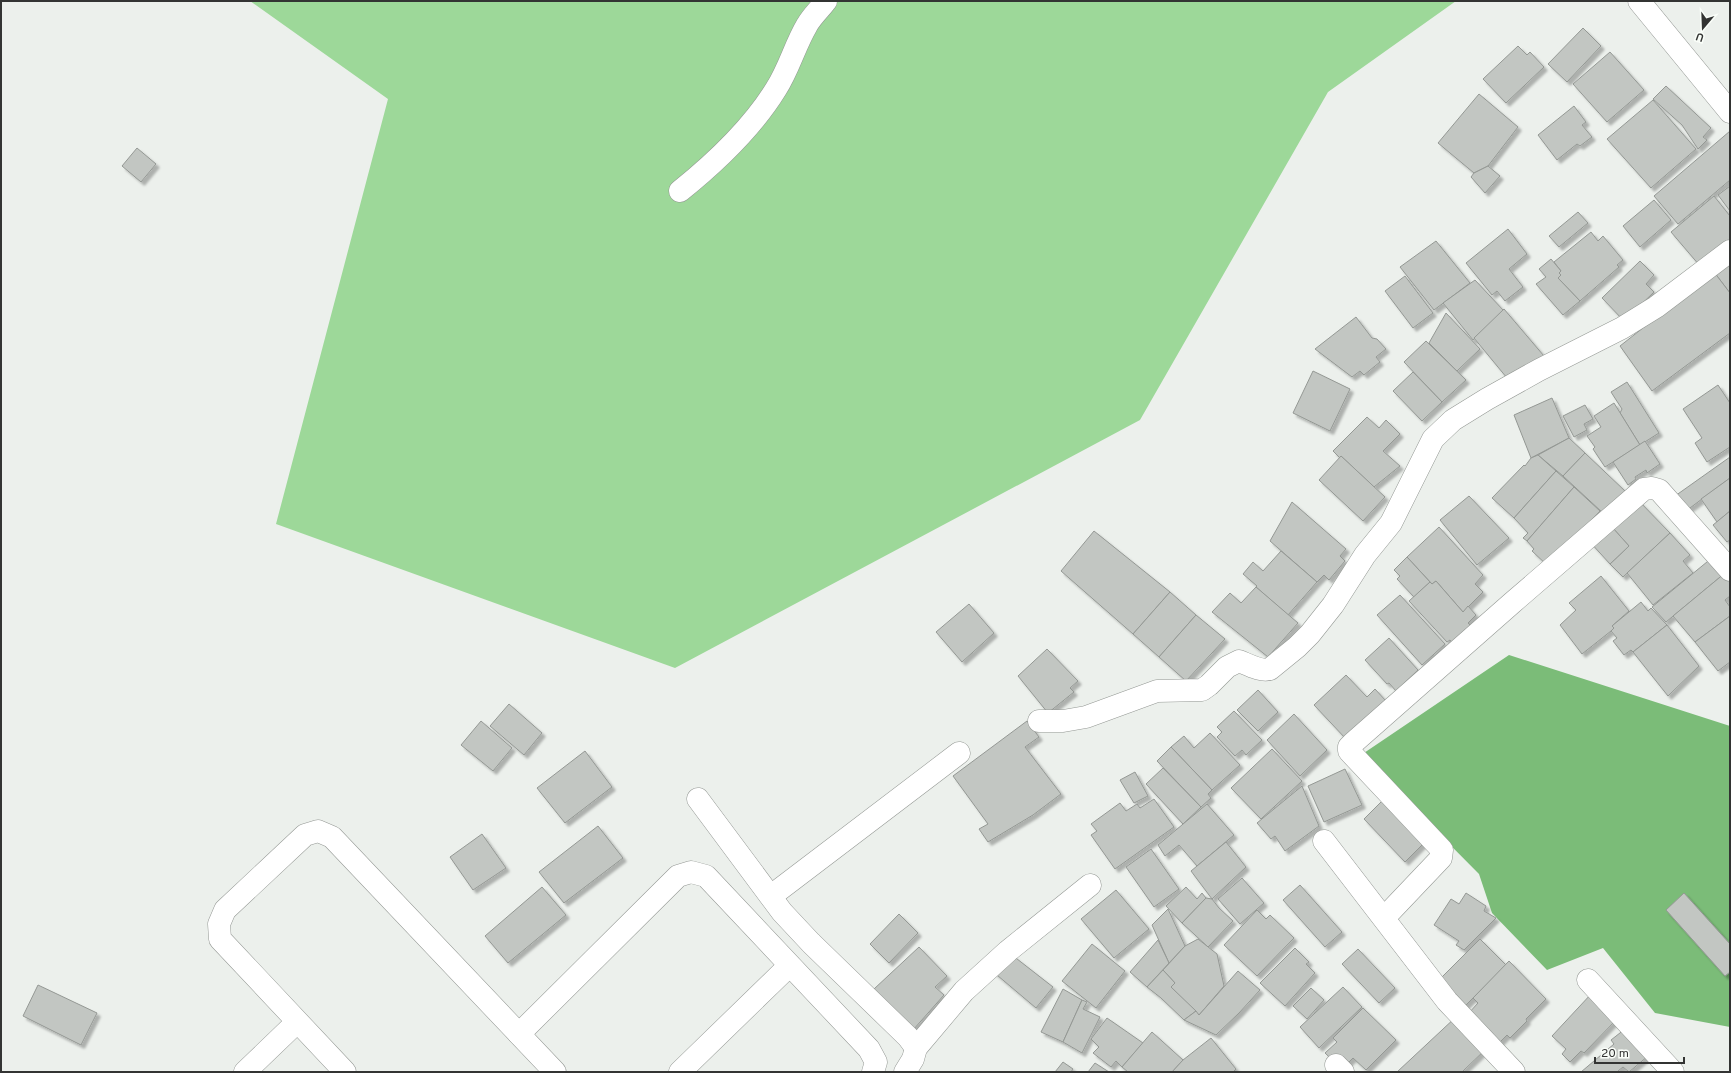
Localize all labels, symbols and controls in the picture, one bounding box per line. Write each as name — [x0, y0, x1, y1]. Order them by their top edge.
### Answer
north arrow — [1683, 8, 1723, 48]
text: U — [1694, 29, 1706, 44]
scale bar — [1595, 1039, 1684, 1065]
text: 20 m — [1601, 1046, 1629, 1062]

